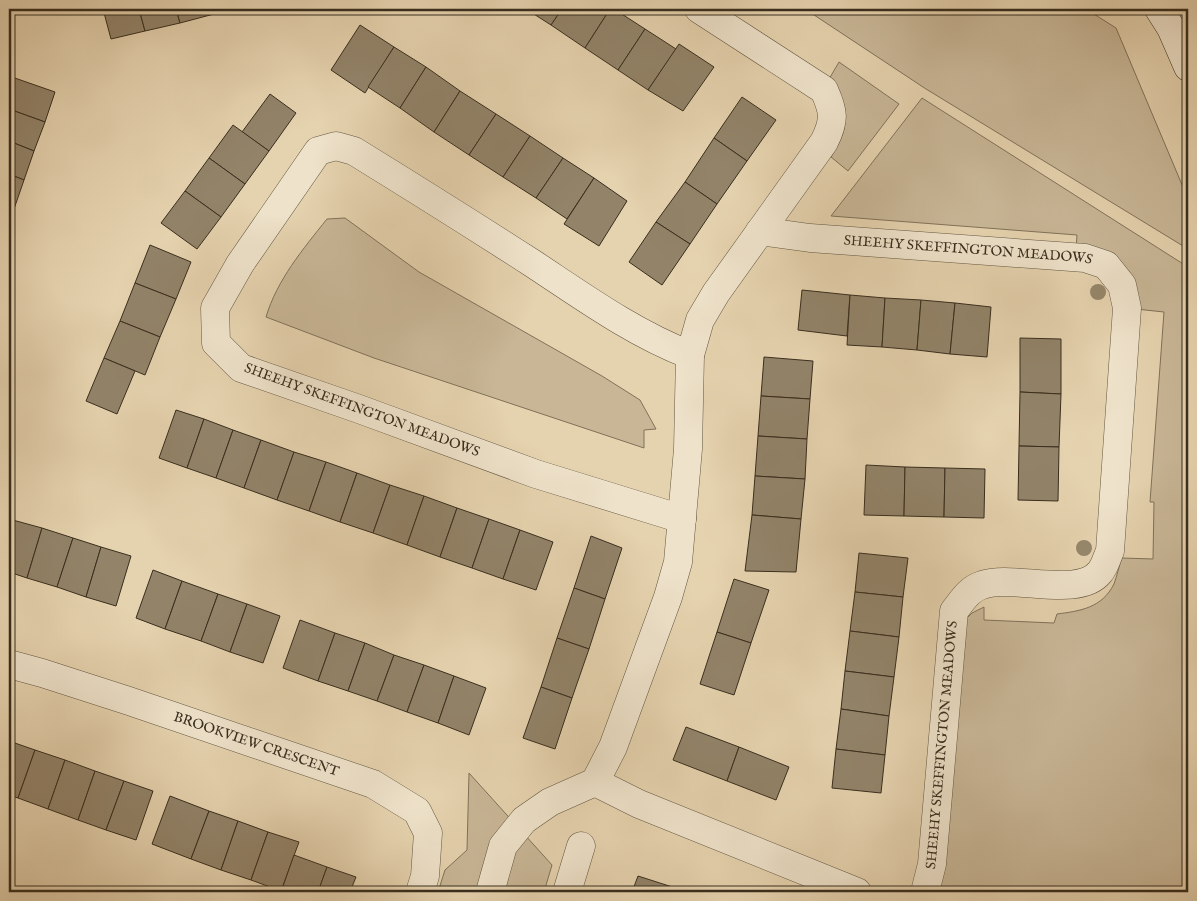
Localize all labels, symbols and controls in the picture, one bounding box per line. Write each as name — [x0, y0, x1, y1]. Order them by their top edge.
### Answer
street label: SHEEHY SKEFFINGTON MEADOWS — [843, 231, 1095, 269]
street label: SHEEHY SKEFFINGTON MEADOWS — [242, 359, 482, 461]
street label: SHEEHY SKEFFINGTON MEADOWS — [922, 620, 962, 870]
street label: BROOKVIEW CRESCENT — [171, 708, 342, 781]

